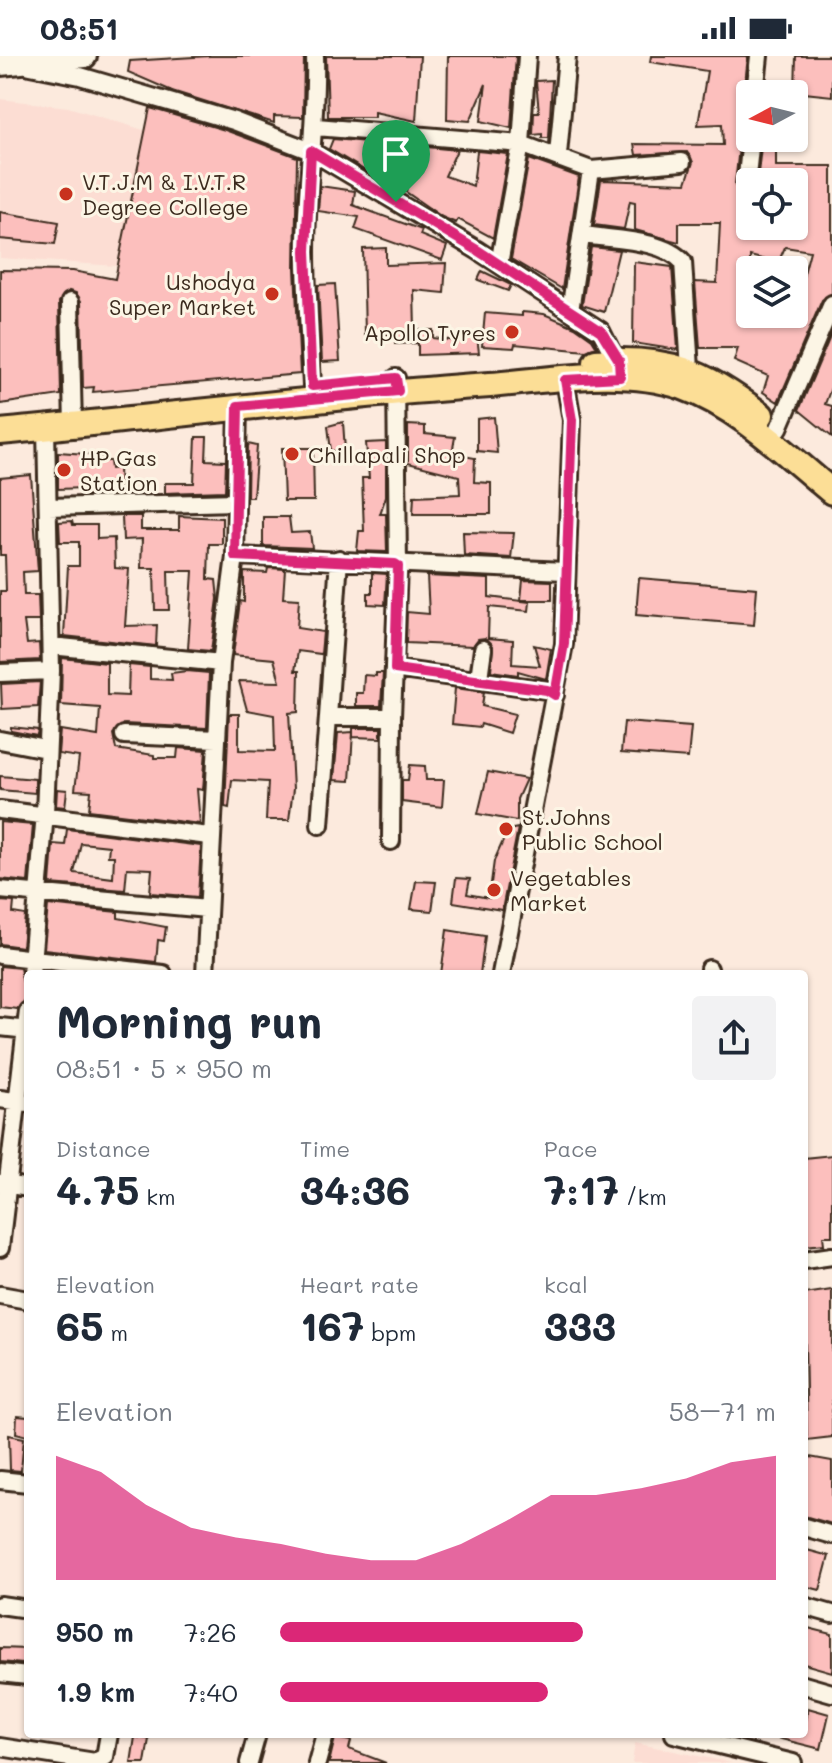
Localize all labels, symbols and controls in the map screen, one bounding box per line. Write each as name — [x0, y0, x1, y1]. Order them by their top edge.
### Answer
text: 08:51 — [40, 8, 118, 48]
north arrow — [736, 80, 808, 152]
map controls — [736, 80, 808, 328]
pin — [362, 120, 430, 202]
icon: arrive — [374, 132, 418, 176]
place label: V.T.J.M & I.V.T.R Degree College — [82, 167, 249, 221]
button: locate — [736, 168, 808, 240]
marker: V.T.J.M & I.V.T.R Degree College — [57, 185, 75, 203]
button: layers — [736, 256, 808, 328]
place label: Ushodya Super Market — [109, 267, 256, 321]
marker: Ushodya Super Market — [263, 285, 281, 303]
place label: Apollo Tyres — [364, 318, 496, 347]
marker: Apollo Tyres — [503, 323, 521, 341]
place label: Chillapali Shop — [308, 440, 466, 469]
place label: HP Gas Station — [80, 443, 157, 497]
marker: Chillapali Shop — [283, 445, 301, 463]
marker: HP Gas Station — [55, 461, 73, 479]
place label: St.Johns Public School — [522, 802, 663, 856]
marker: St.Johns Public School — [497, 820, 515, 838]
place label: Vegetables Market — [510, 863, 631, 917]
marker: Vegetables Market — [485, 881, 503, 899]
text: Morning run — [56, 992, 322, 1049]
button: share — [692, 996, 776, 1080]
text: 08:51 · 5 × 950 m — [56, 1051, 272, 1085]
text: Distance — [56, 1134, 151, 1163]
text: Time — [300, 1134, 350, 1163]
text: Pace — [544, 1134, 598, 1163]
text: 4.75 — [56, 1163, 139, 1215]
text: 34:36 — [300, 1163, 410, 1215]
text: 7:17 — [544, 1163, 619, 1215]
text: km — [139, 1182, 176, 1211]
text: /km — [619, 1182, 667, 1211]
text: Elevation — [56, 1270, 155, 1299]
text: Heart rate — [300, 1270, 419, 1299]
text: kcal — [544, 1270, 588, 1299]
text: 65 — [56, 1299, 104, 1351]
text: 167 — [300, 1299, 364, 1351]
text: 333 — [544, 1299, 616, 1351]
text: m — [104, 1318, 128, 1347]
text: bpm — [364, 1318, 416, 1347]
text: Elevation — [56, 1394, 173, 1428]
text: 58–71 m — [669, 1394, 776, 1428]
text: 950 m — [56, 1615, 134, 1649]
text: 7:26 — [184, 1615, 237, 1649]
text: 1.9 km — [56, 1675, 135, 1709]
text: 7:40 — [184, 1675, 238, 1709]

